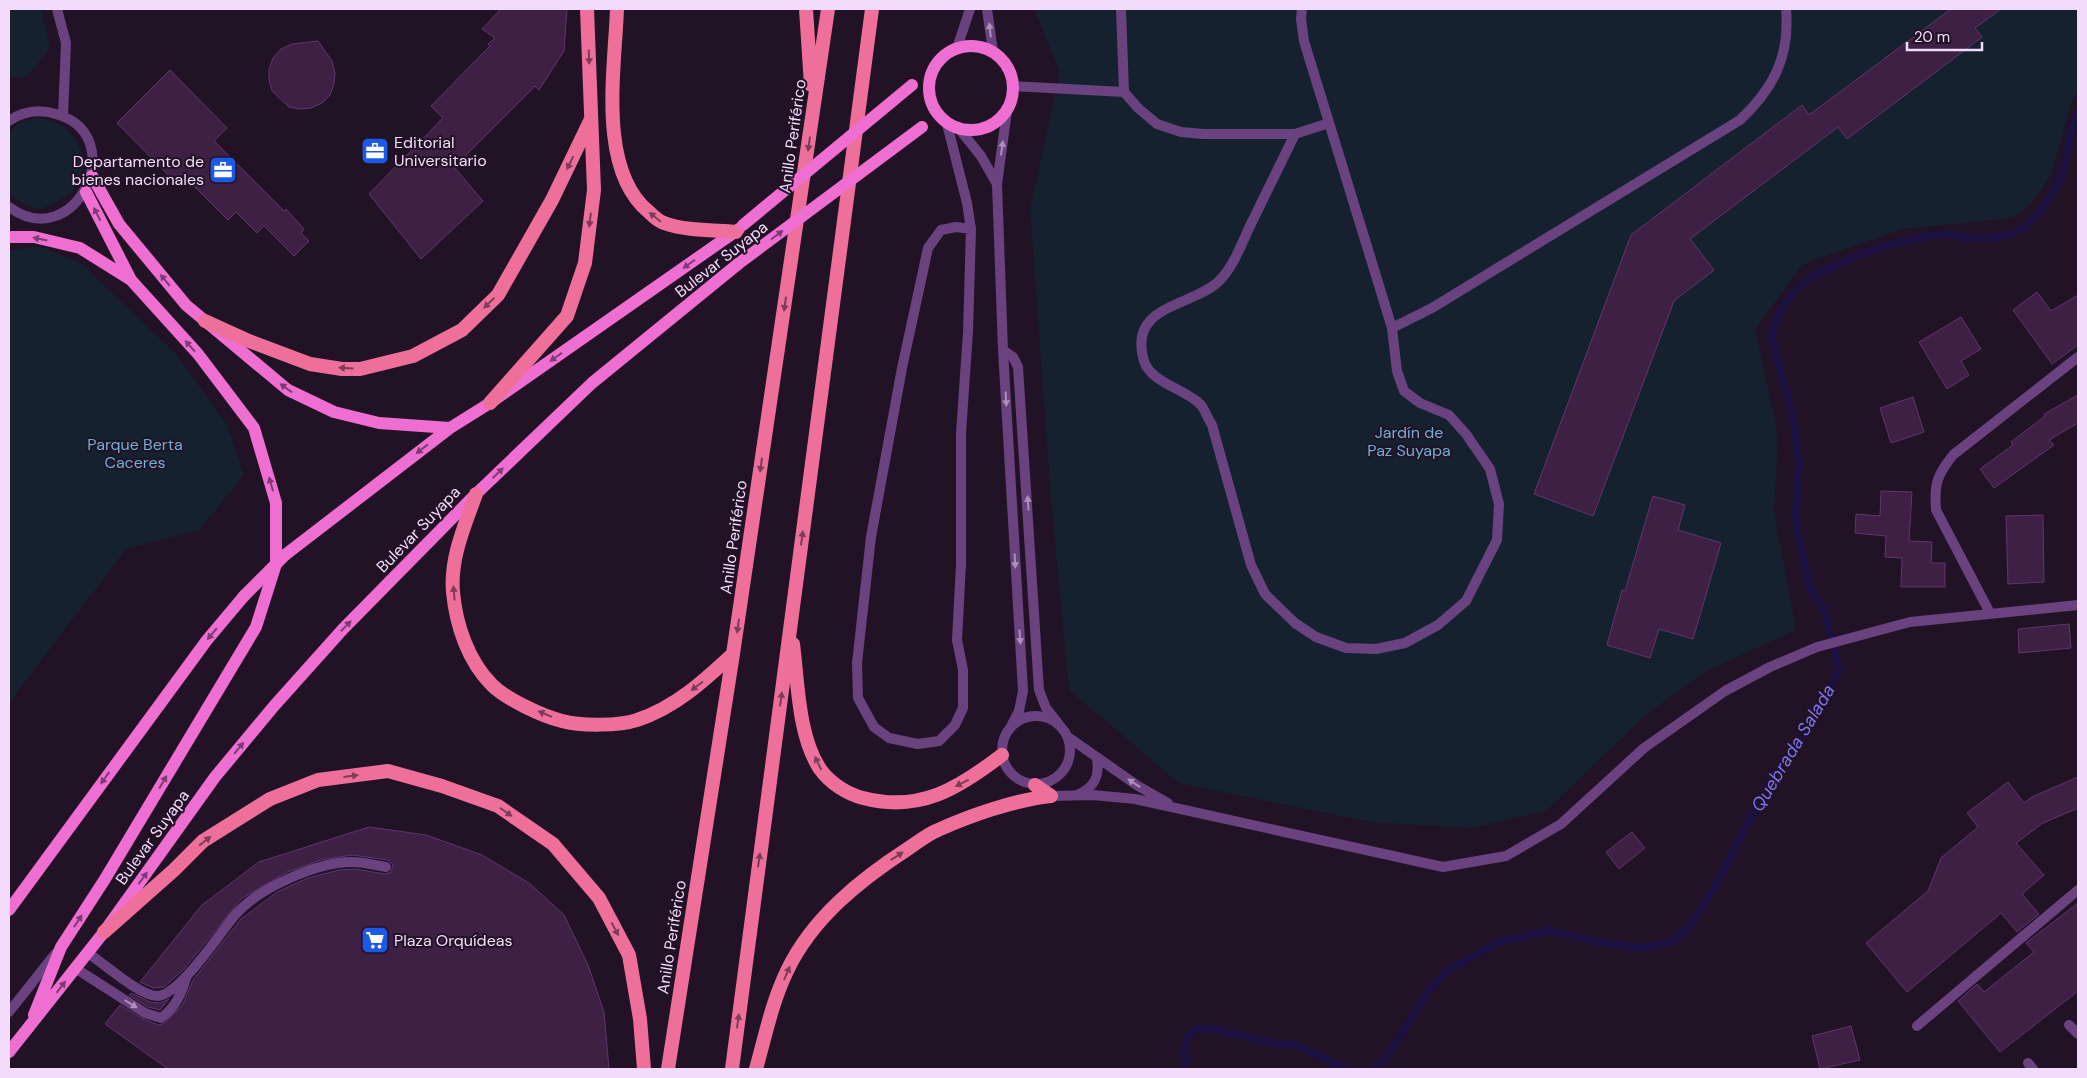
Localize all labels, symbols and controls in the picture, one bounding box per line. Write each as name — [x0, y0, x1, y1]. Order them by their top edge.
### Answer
scale bar — [1907, 20, 1982, 52]
one-way arrow — [986, 22, 994, 38]
text: 20 m — [1914, 27, 1950, 47]
one-way arrow — [585, 50, 593, 66]
street label: Anillo Periférico — [774, 78, 811, 194]
place label: Editorial Universitario — [394, 132, 487, 171]
office icon: Editorial Universitario — [360, 136, 390, 166]
one-way arrow — [805, 136, 813, 152]
one-way arrow — [998, 140, 1006, 156]
place label: Departamento de bienes nacionales — [72, 151, 204, 190]
office icon: Departamento de bienes nacionales — [208, 155, 238, 185]
one-way arrow — [566, 156, 574, 170]
one-way arrow — [93, 207, 101, 222]
one-way arrow — [649, 211, 662, 222]
one-way arrow — [586, 212, 594, 228]
street label: Bulevar Suyapa — [671, 217, 772, 302]
one-way arrow — [770, 230, 783, 241]
one-way arrow — [32, 234, 48, 242]
one-way arrow — [682, 259, 696, 269]
one-way arrow — [160, 274, 171, 287]
one-way arrow — [484, 297, 496, 309]
one-way arrow — [781, 297, 789, 313]
one-way arrow — [184, 340, 196, 352]
one-way arrow — [549, 352, 563, 362]
one-way arrow — [337, 364, 353, 372]
one-way arrow — [280, 382, 293, 393]
one-way arrow — [1002, 391, 1010, 407]
park label: Jardín de Paz Suyapa — [1367, 422, 1451, 461]
park label: Parque Berta Caceres — [87, 434, 183, 473]
one-way arrow — [415, 444, 429, 454]
one-way arrow — [757, 458, 765, 474]
one-way arrow — [491, 467, 503, 479]
one-way arrow — [266, 476, 274, 491]
street label: Anillo Periférico — [715, 479, 752, 595]
street label: Bulevar Suyapa — [372, 482, 465, 577]
one-way arrow — [1023, 495, 1031, 511]
one-way arrow — [798, 529, 806, 545]
one-way arrow — [1011, 553, 1019, 569]
one-way arrow — [449, 585, 457, 601]
one-way arrow — [733, 618, 741, 634]
one-way arrow — [340, 620, 352, 632]
one-way arrow — [207, 627, 218, 640]
one-way arrow — [1016, 630, 1024, 646]
water label: Quebrada Salada — [1746, 680, 1840, 816]
one-way arrow — [690, 681, 704, 691]
one-way arrow — [777, 690, 785, 706]
one-way arrow — [538, 710, 552, 718]
one-way arrow — [234, 742, 245, 755]
one-way arrow — [814, 756, 822, 770]
one-way arrow — [100, 771, 111, 784]
one-way arrow — [344, 772, 360, 780]
one-way arrow — [158, 776, 167, 789]
one-way arrow — [1127, 778, 1140, 787]
one-way arrow — [955, 779, 969, 787]
street label: Bulevar Suyapa — [111, 786, 194, 889]
one-way arrow — [499, 807, 513, 817]
one-way arrow — [198, 835, 211, 846]
one-way arrow — [890, 851, 903, 861]
one-way arrow — [756, 852, 764, 868]
one-way arrow — [138, 871, 148, 885]
street label: Anillo Periférico — [652, 879, 691, 995]
one-way arrow — [73, 914, 83, 927]
one-way arrow — [611, 921, 619, 936]
supermarket icon: Plaza Orquídeas — [360, 925, 390, 955]
place label: Plaza Orquídeas — [394, 930, 512, 951]
one-way arrow — [783, 966, 791, 980]
one-way arrow — [55, 981, 66, 994]
one-way arrow — [125, 999, 138, 1008]
one-way arrow — [734, 1013, 742, 1029]

